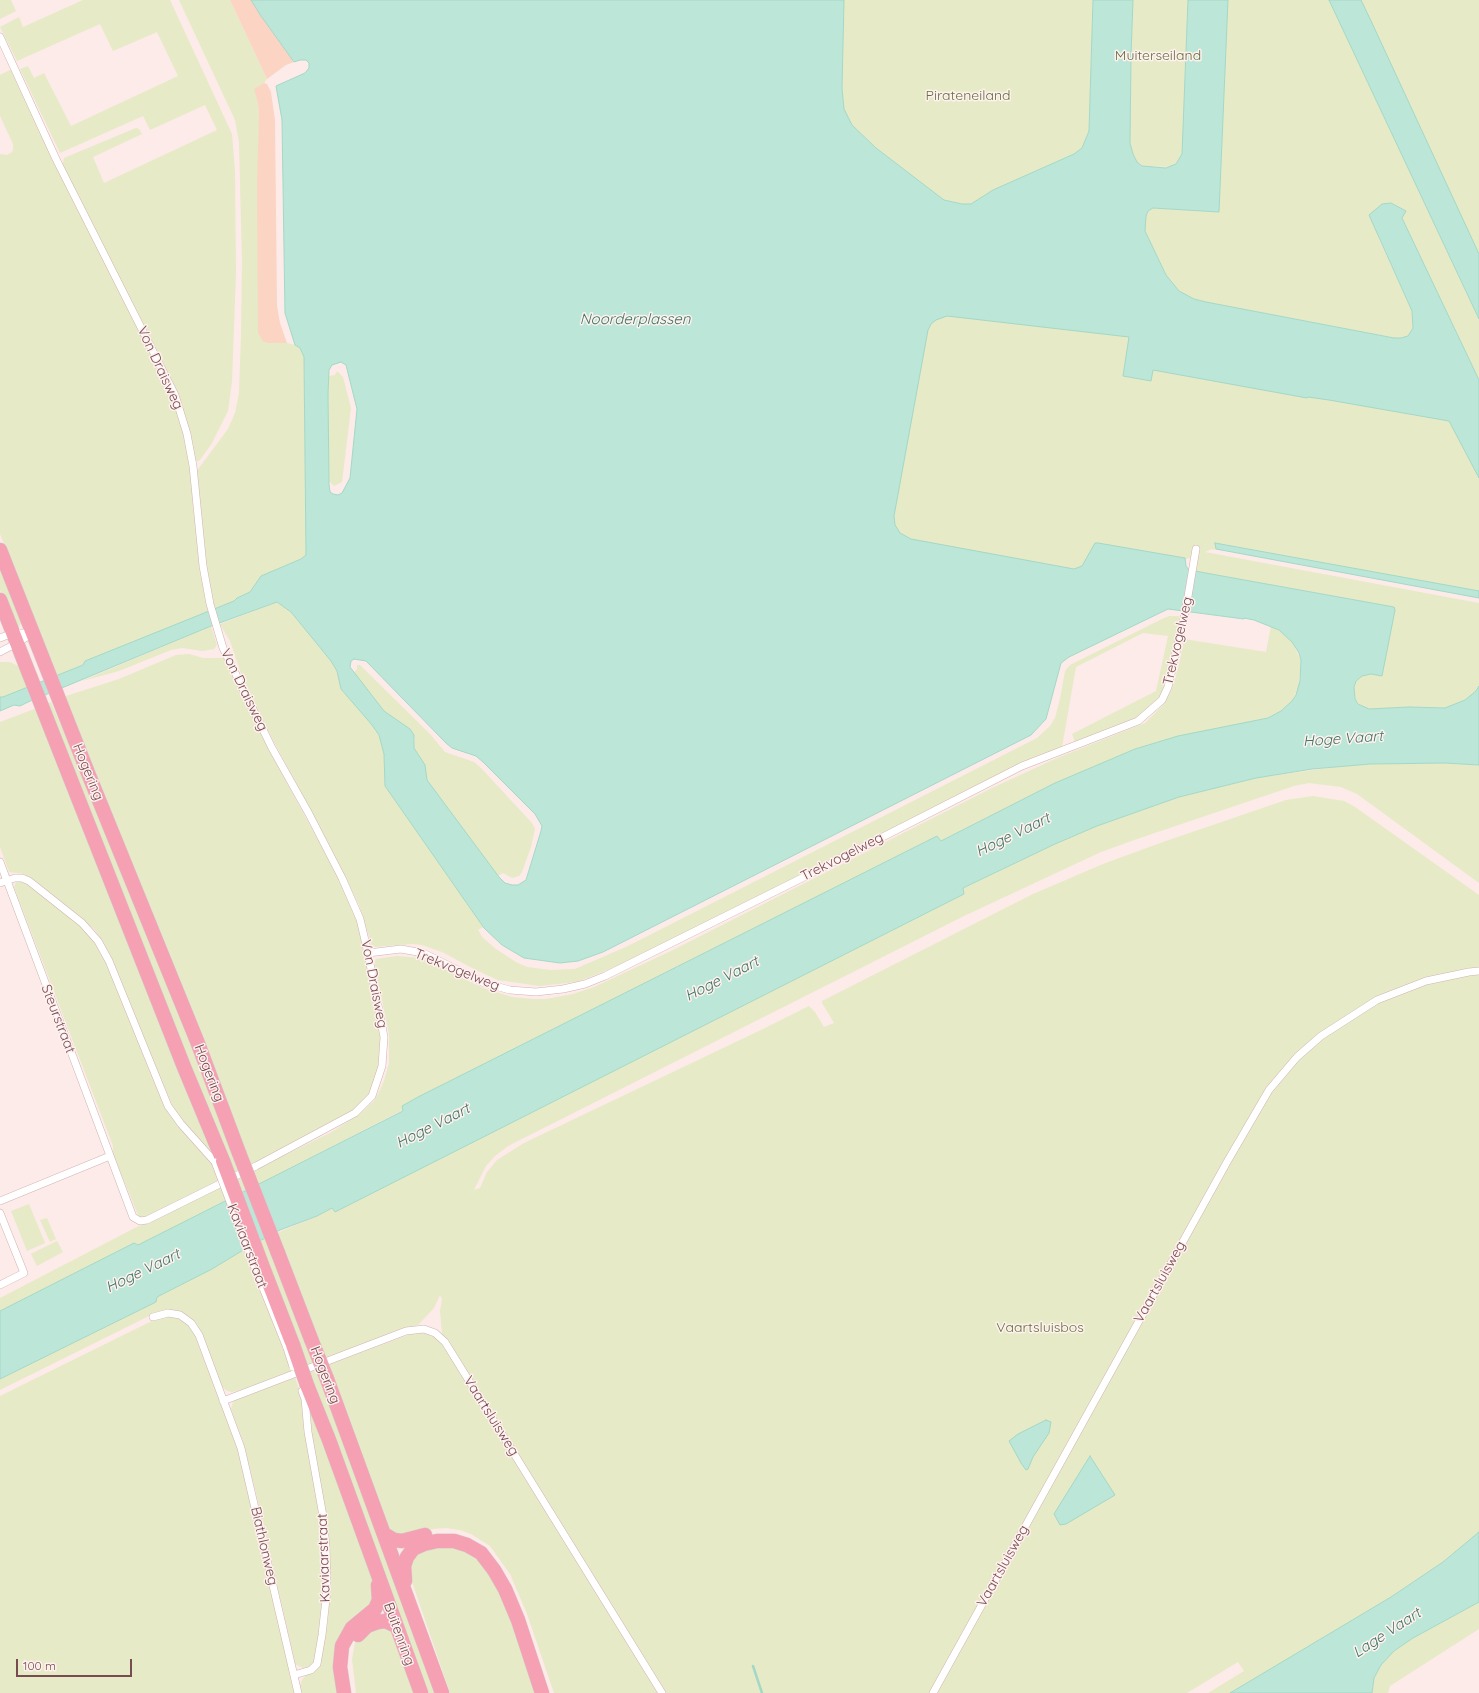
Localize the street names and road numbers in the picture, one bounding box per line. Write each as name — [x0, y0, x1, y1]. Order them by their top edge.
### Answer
street label: Von Draisweg — [133, 324, 187, 412]
street label: Trekvogelweg — [1160, 595, 1196, 687]
street label: Von Draisweg — [217, 646, 271, 734]
street label: Hogering — [69, 741, 107, 803]
street label: Trekvogelweg — [798, 829, 886, 885]
street label: Von Draisweg — [357, 938, 391, 1030]
street label: Trekvogelweg — [412, 945, 502, 995]
street label: Steurstraat — [37, 982, 79, 1056]
street label: Hogering — [190, 1042, 228, 1104]
street label: Kaviaarstraat — [223, 1201, 271, 1291]
street label: Vaartsluisweg — [1131, 1238, 1189, 1326]
street label: Hogering — [306, 1344, 344, 1406]
street label: Vaartsluisweg — [460, 1373, 522, 1459]
street label: Biathlonweg — [247, 1505, 281, 1587]
street label: Kaviaarstraat — [314, 1513, 334, 1603]
street label: Vaartsluisweg — [974, 1522, 1032, 1610]
street label: Buitenring — [380, 1600, 418, 1668]

